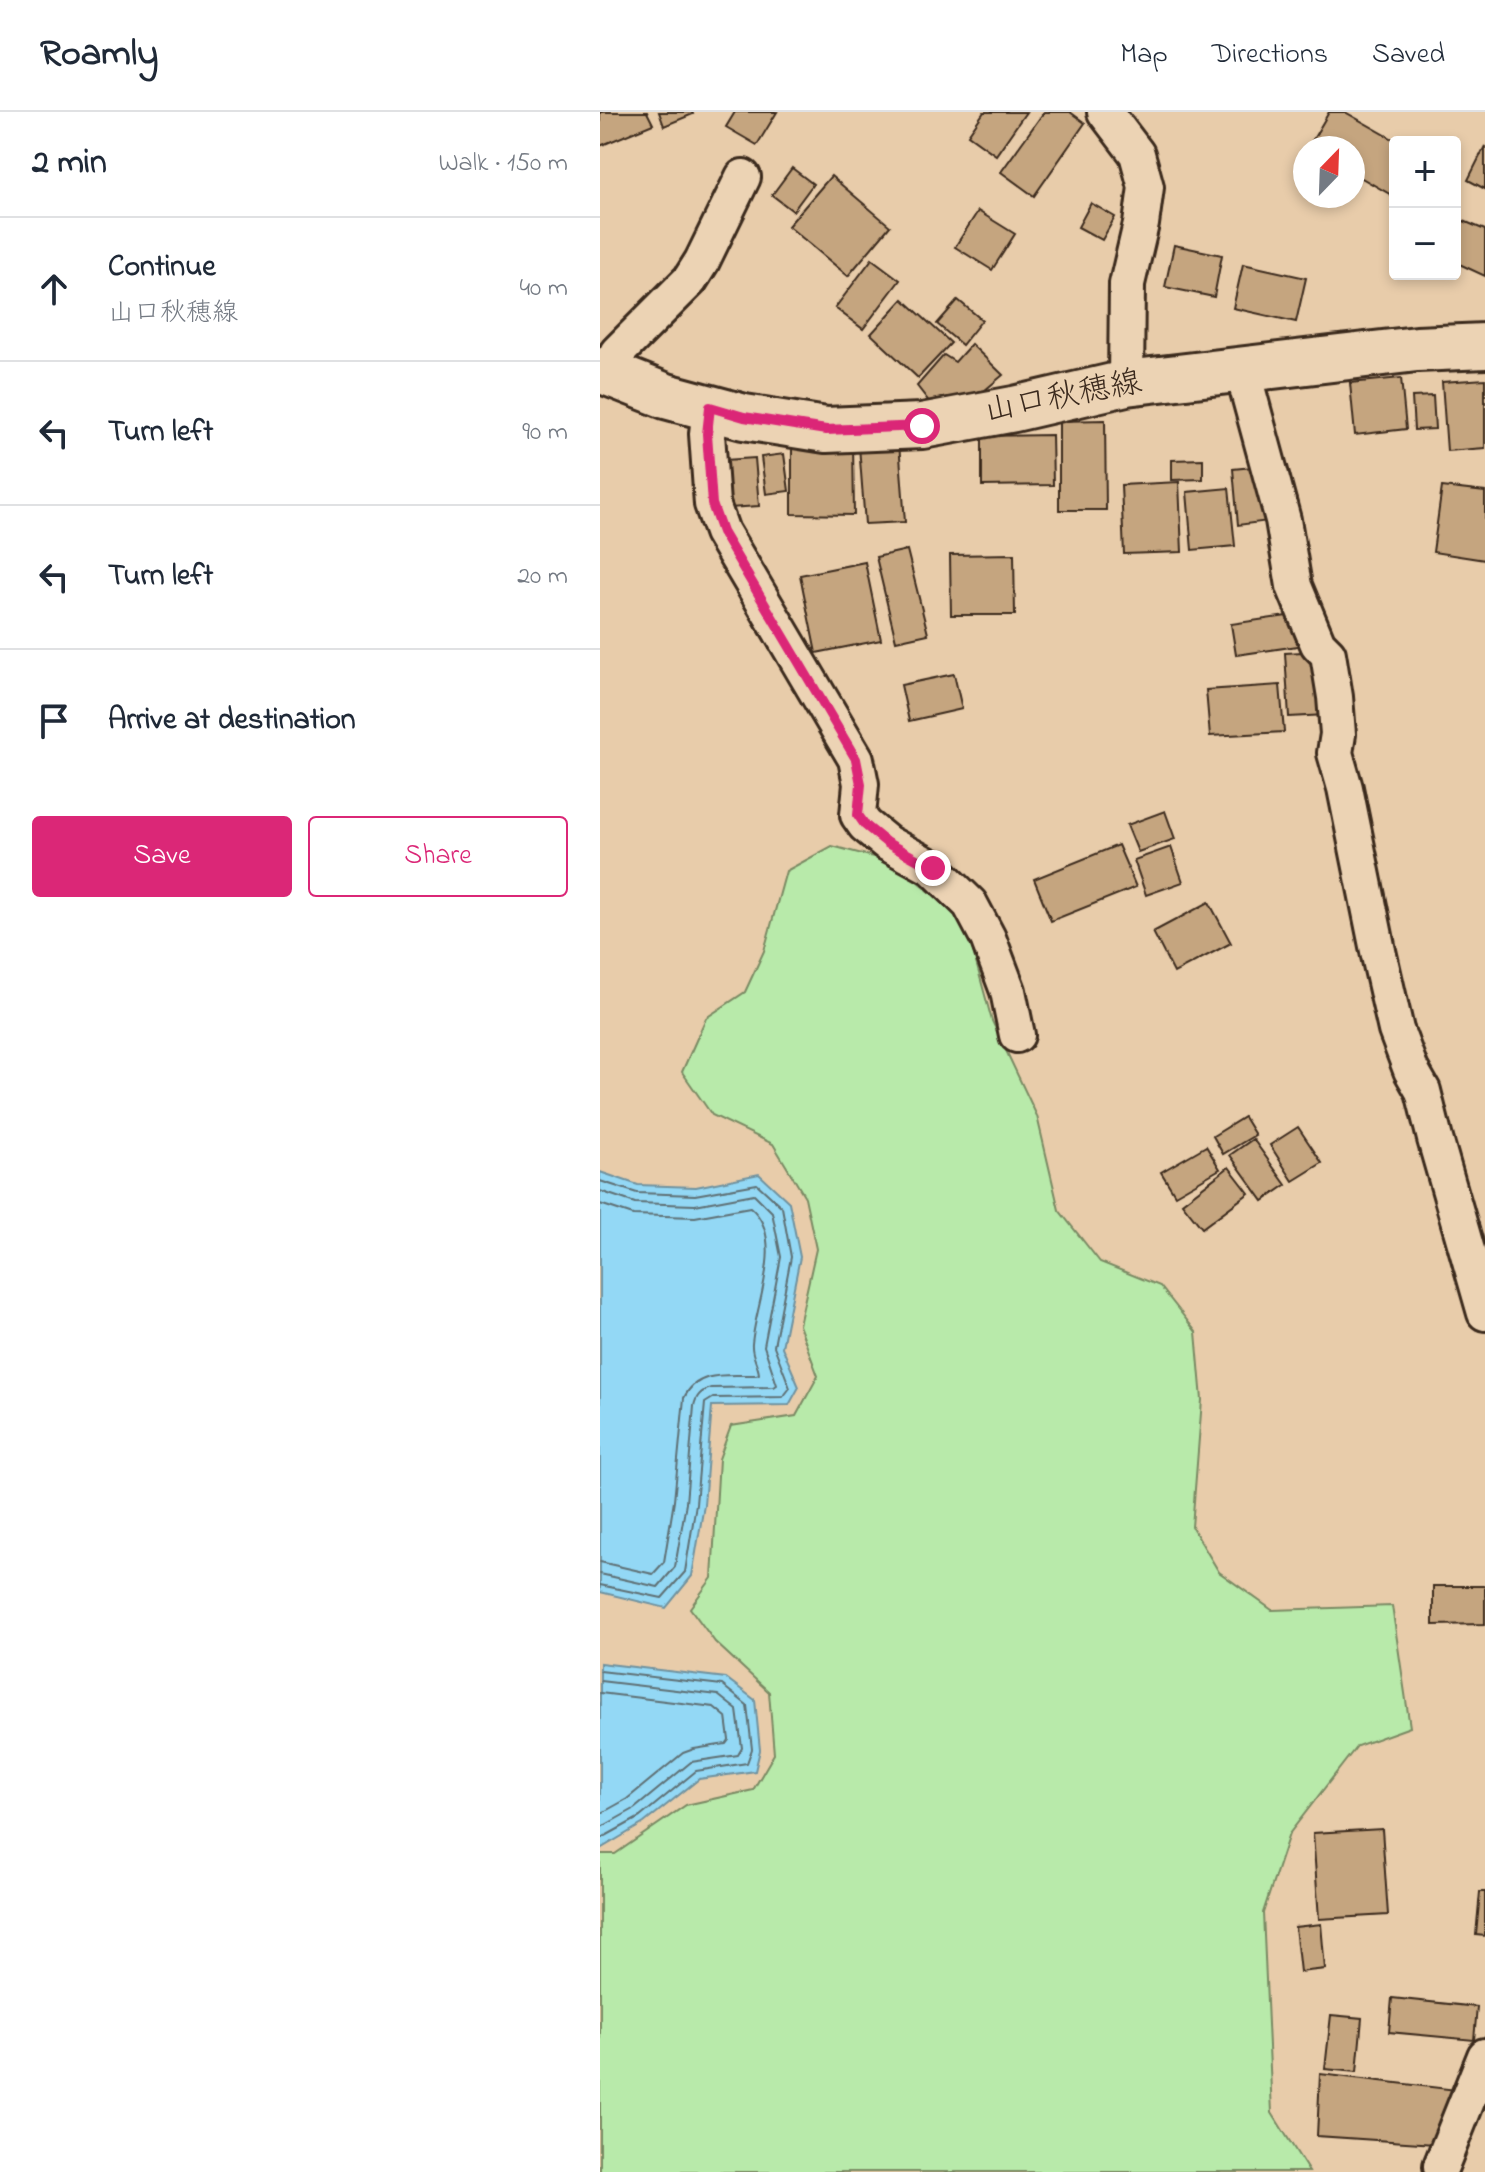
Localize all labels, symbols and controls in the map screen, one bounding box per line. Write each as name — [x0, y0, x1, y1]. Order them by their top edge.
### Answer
text: Roamly — [40, 27, 158, 83]
text: Map — [1120, 35, 1168, 76]
text: Directions — [1212, 35, 1328, 76]
text: Saved — [1372, 35, 1445, 76]
north arrow — [1293, 136, 1365, 208]
map controls — [1389, 136, 1461, 280]
button: + — [1389, 136, 1461, 208]
text: 2 min — [32, 139, 107, 189]
text: Walk · 150 m — [438, 145, 568, 183]
button: − — [1389, 208, 1461, 280]
text: Continue — [108, 246, 216, 290]
icon: ahead — [32, 267, 76, 311]
text: 40 m — [519, 270, 568, 308]
text: 山口秋穂線 — [108, 295, 238, 333]
street label: 山口秋穂線 — [980, 360, 1146, 436]
route start — [904, 408, 940, 444]
icon: left — [32, 411, 76, 455]
text: Turn left — [108, 411, 213, 455]
text: 90 m — [522, 414, 568, 452]
icon: left — [32, 555, 76, 599]
text: Turn left — [108, 555, 213, 599]
text: 20 m — [517, 558, 568, 596]
icon: arrive — [32, 699, 76, 743]
text: Arrive at destination — [108, 699, 356, 743]
button: Save — [32, 816, 292, 897]
button: Share — [308, 816, 568, 897]
route end — [915, 850, 951, 886]

